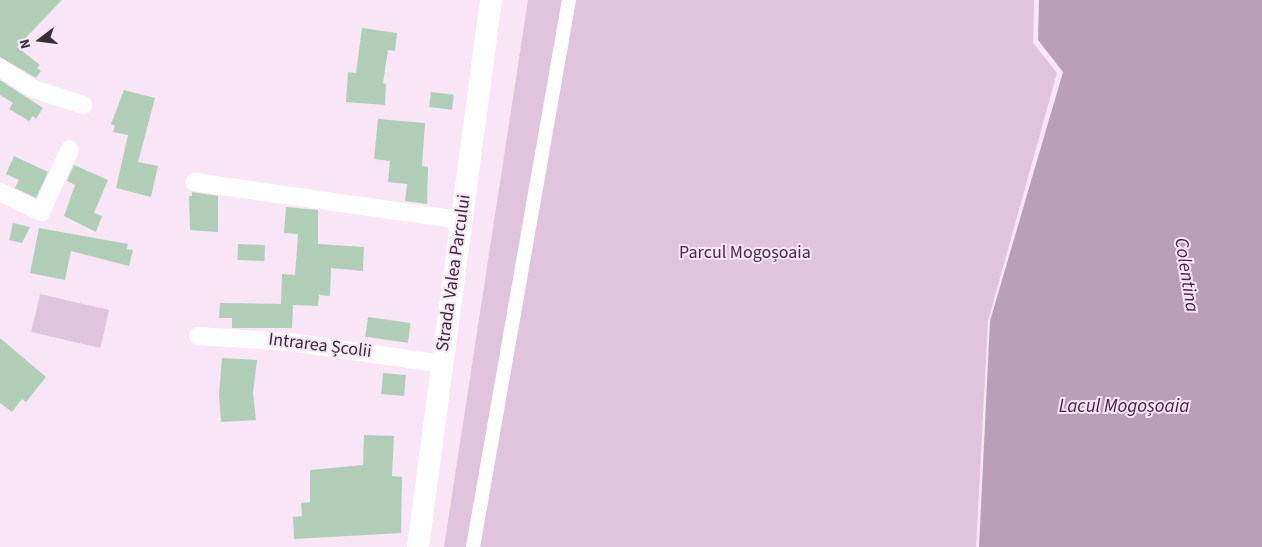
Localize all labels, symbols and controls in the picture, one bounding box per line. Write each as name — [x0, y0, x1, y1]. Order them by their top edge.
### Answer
north arrow — [15, 15, 65, 65]
text: N — [15, 37, 36, 51]
street label: Strada Valea Parcului — [432, 193, 476, 353]
water label: Colentina — [1169, 236, 1203, 314]
park label: Parcul Mogoșoaia — [679, 242, 811, 264]
street label: Intrarea Școlii — [267, 329, 373, 363]
water label: Lacul Mogoșoaia — [1059, 396, 1189, 418]

